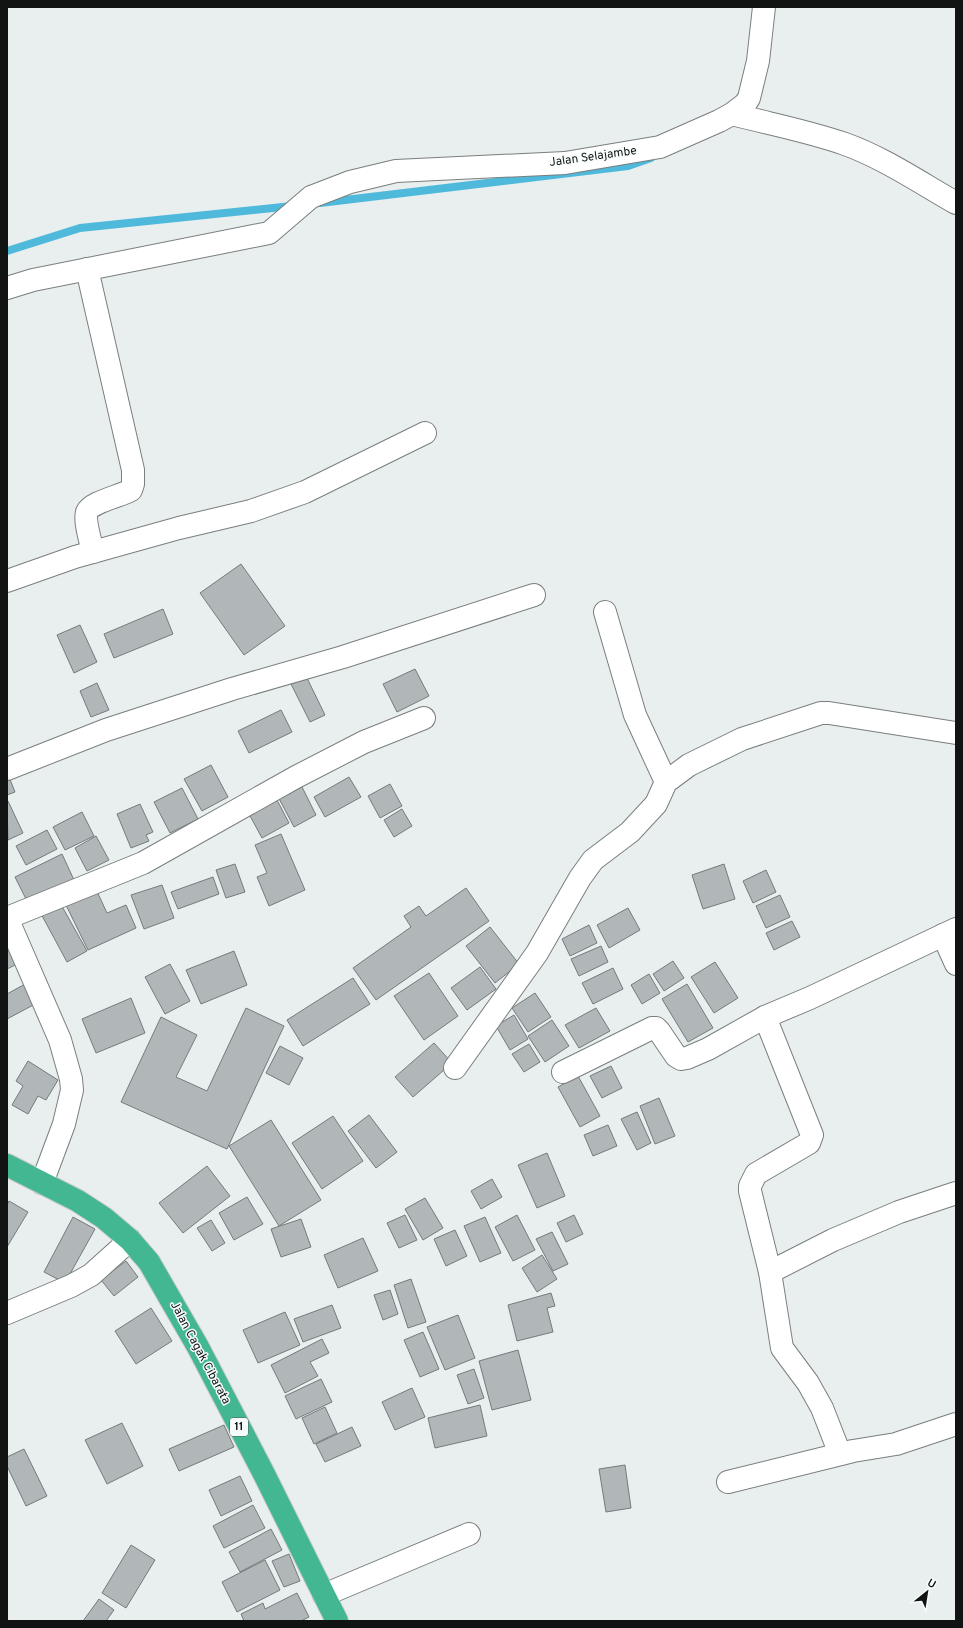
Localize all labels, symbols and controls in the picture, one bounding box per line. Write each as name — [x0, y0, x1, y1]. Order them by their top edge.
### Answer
street label: Jalan Selajambe — [548, 143, 638, 171]
street label: Jalan Cagak Cibarata — [166, 1299, 234, 1407]
road number: 11 — [230, 1418, 248, 1436]
north arrow — [907, 1572, 947, 1612]
text: U — [925, 1576, 938, 1592]

